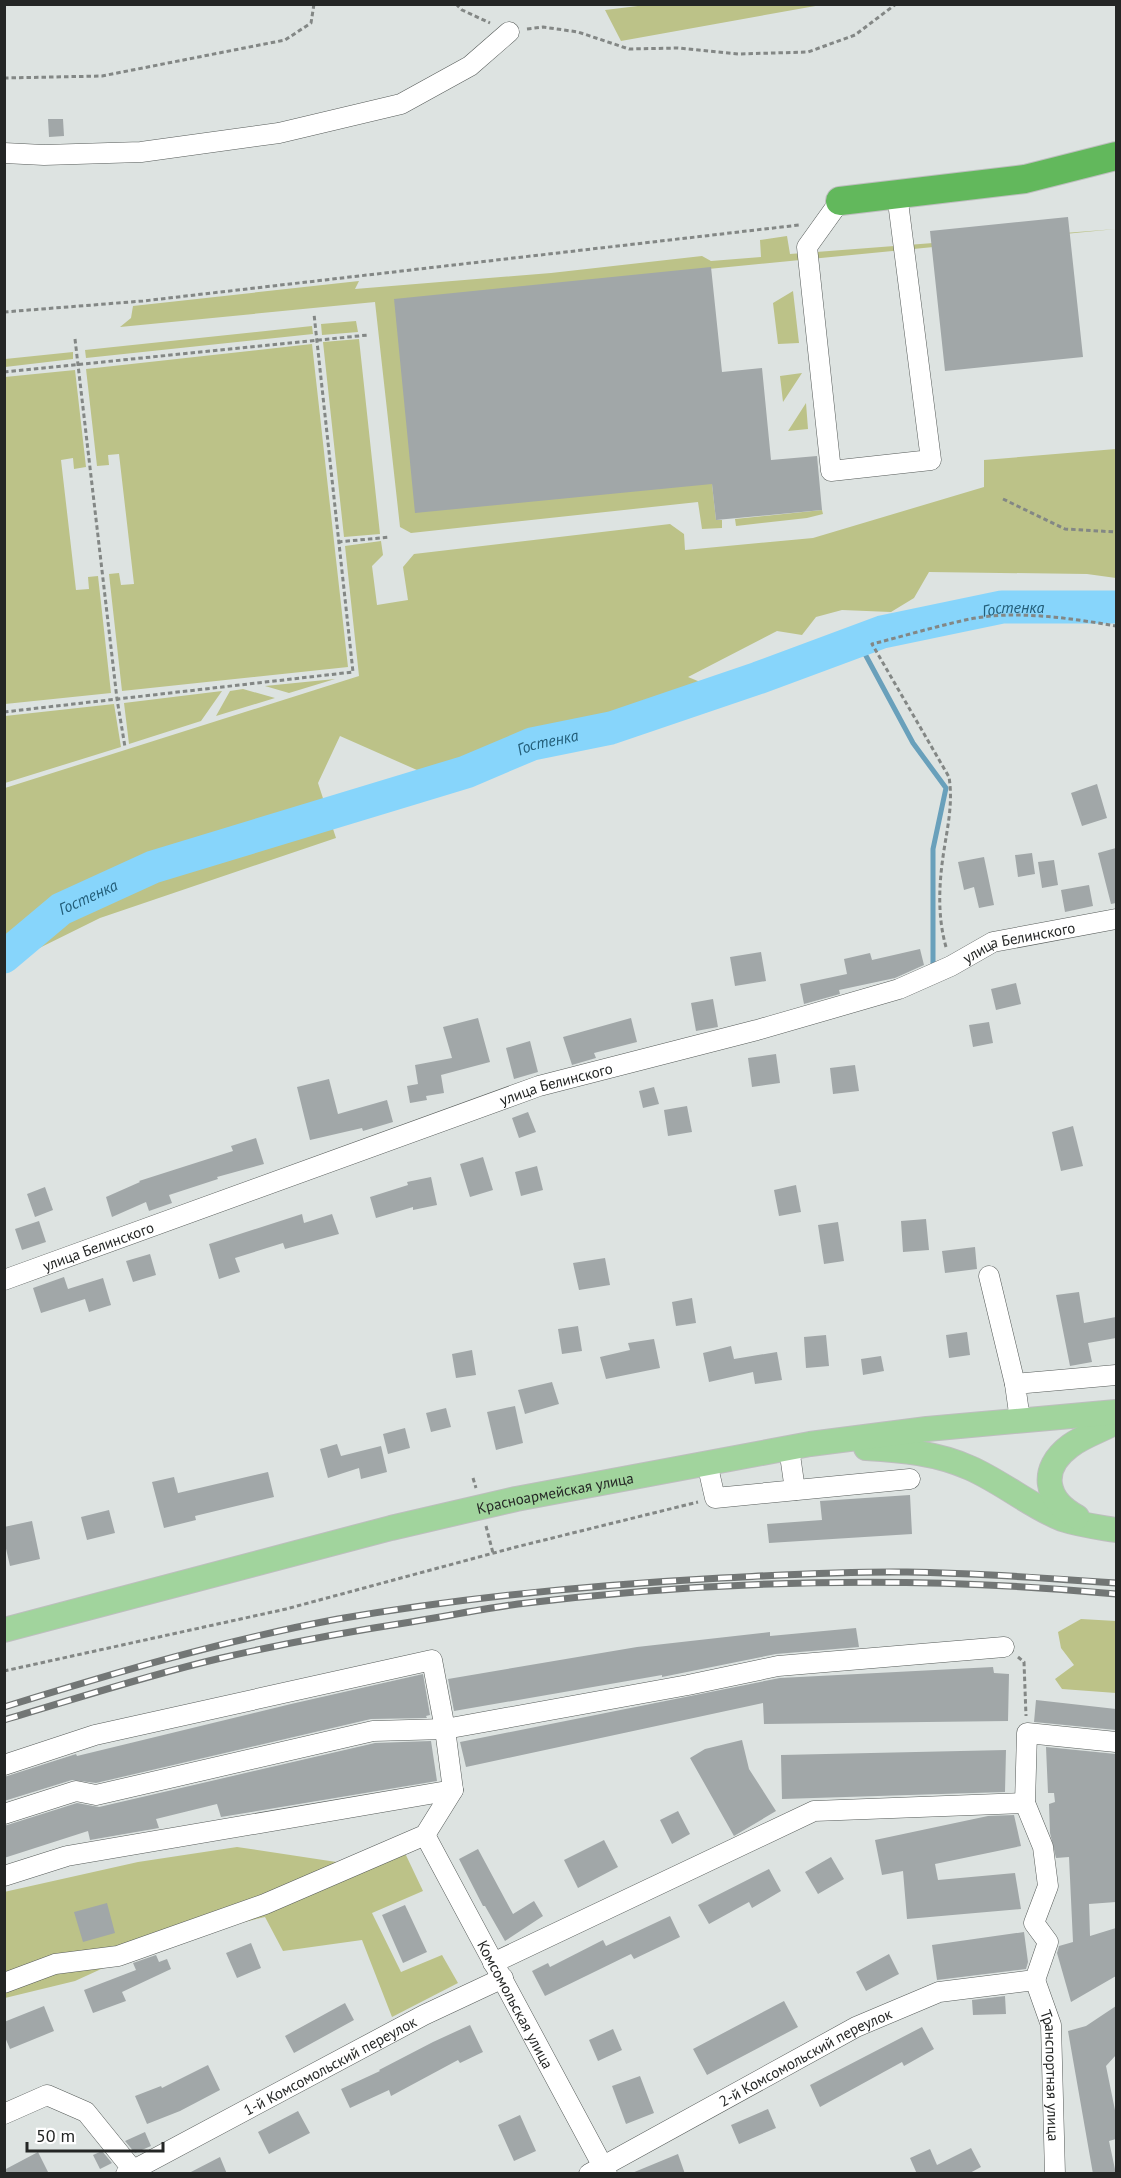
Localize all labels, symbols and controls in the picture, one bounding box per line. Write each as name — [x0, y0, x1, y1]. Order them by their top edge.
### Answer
water label: Гостенка — [980, 597, 1044, 621]
water label: Гостенка — [514, 725, 580, 759]
water label: Гостенка — [55, 875, 121, 919]
street label: улица Белинского — [959, 917, 1077, 967]
street label: улица Белинского — [497, 1058, 614, 1109]
street label: улица Белинского — [40, 1217, 156, 1275]
street label: Красноармейская улица — [475, 1468, 635, 1517]
street label: Комсомольская улица — [474, 1937, 558, 2072]
street label: 2-й Комсомольский переулок — [715, 2003, 895, 2110]
street label: Транспортная улица — [1037, 2007, 1064, 2141]
street label: 1-й Комсомольский переулок — [240, 2011, 420, 2119]
scale bar — [27, 2115, 164, 2153]
text: 50 m — [36, 2124, 75, 2147]

